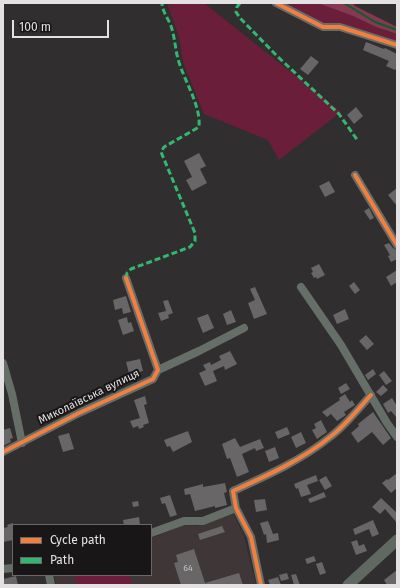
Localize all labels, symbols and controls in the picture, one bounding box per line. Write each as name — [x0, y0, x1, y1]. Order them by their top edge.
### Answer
scale bar — [14, 12, 111, 38]
text: 100 m — [19, 20, 51, 34]
street label: Миколаївська вулиця — [36, 367, 142, 427]
legend — [12, 524, 152, 576]
text: Cycle path — [50, 533, 106, 547]
text: Path — [50, 553, 74, 567]
house number: 64 — [183, 563, 193, 573]

